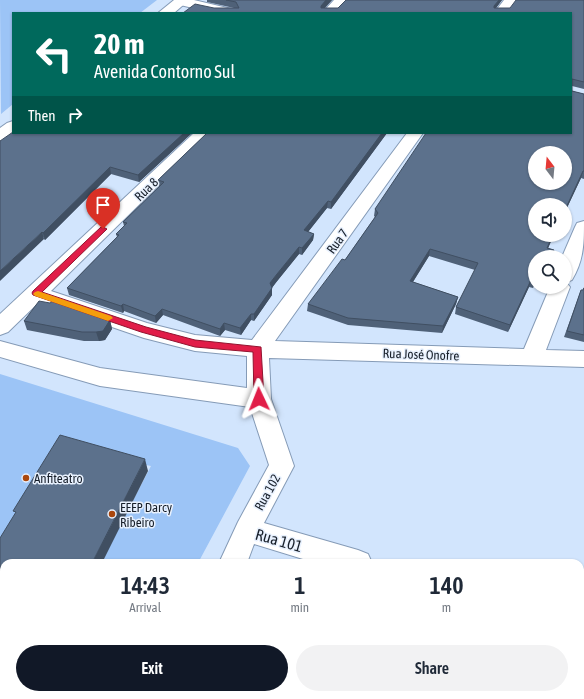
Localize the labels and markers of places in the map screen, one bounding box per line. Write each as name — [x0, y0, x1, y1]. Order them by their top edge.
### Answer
pin — [86, 188, 120, 229]
place label: Anfiteatro — [34, 471, 83, 486]
marker: Anfiteatro — [21, 473, 31, 483]
place label: EEEP Darcy Ribeiro — [120, 500, 173, 530]
marker: EEEP Darcy Ribeiro — [107, 509, 117, 519]

